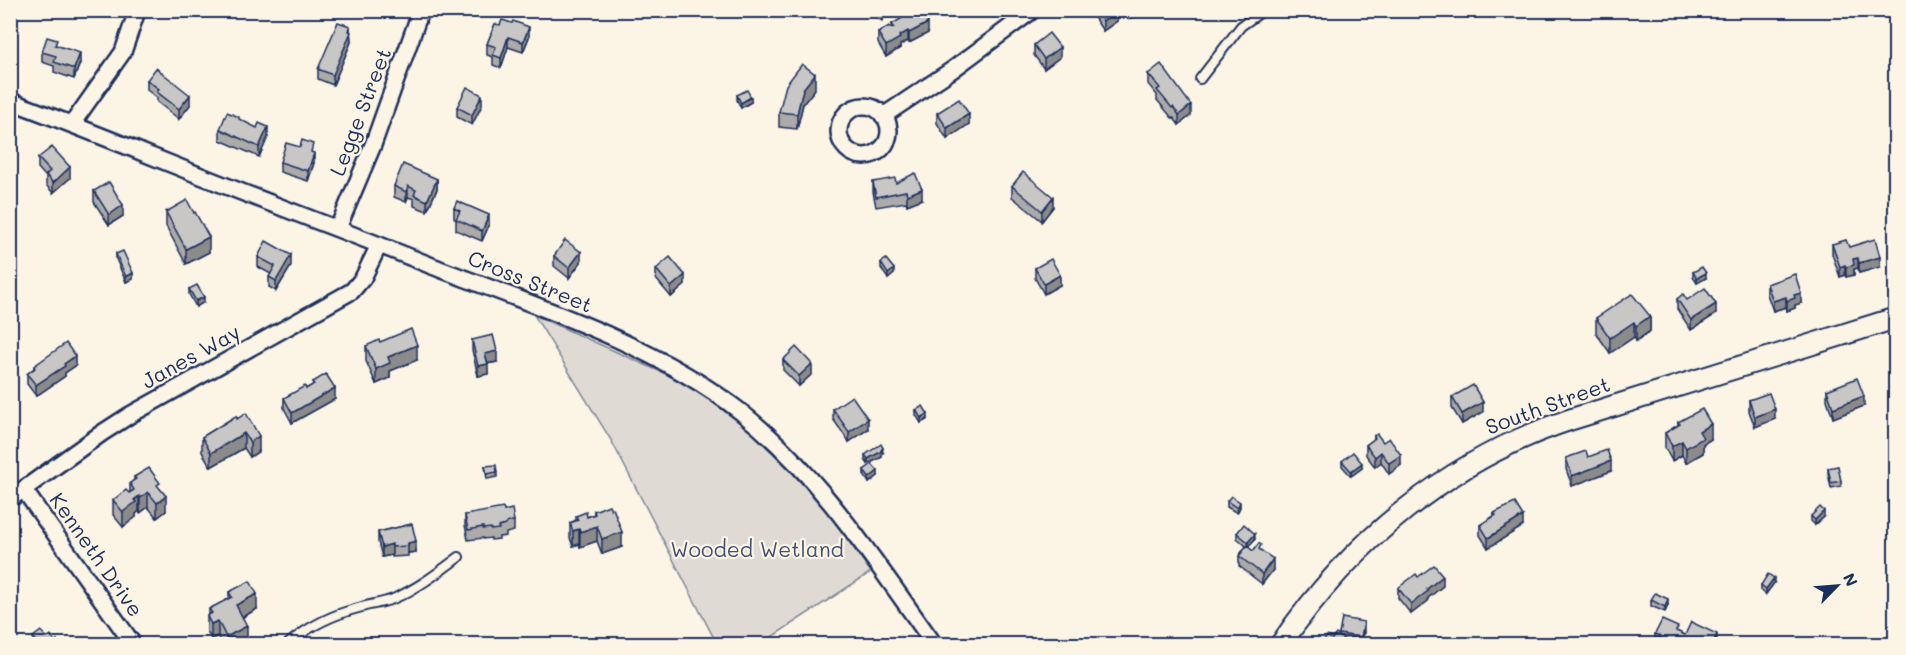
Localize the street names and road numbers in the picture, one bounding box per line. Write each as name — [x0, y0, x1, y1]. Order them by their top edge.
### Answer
street label: Legge Street — [323, 44, 396, 179]
street label: Cross Street — [464, 243, 597, 318]
street label: Janes Way — [136, 318, 244, 394]
street label: South Street — [1482, 370, 1613, 440]
street label: Kenneth Drive — [44, 487, 150, 621]

